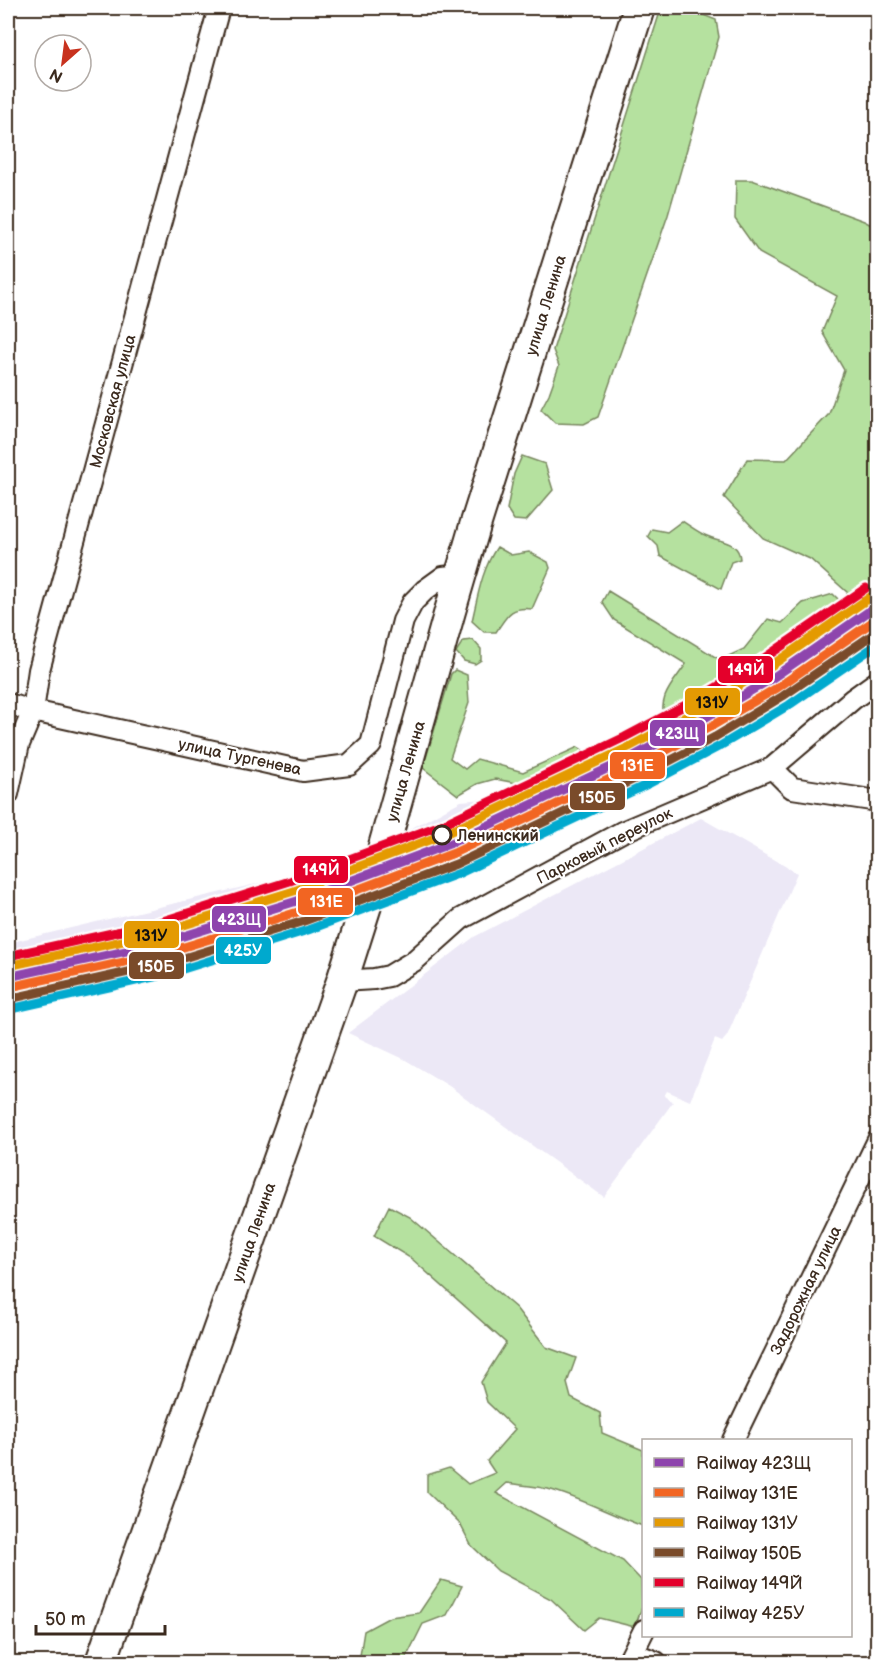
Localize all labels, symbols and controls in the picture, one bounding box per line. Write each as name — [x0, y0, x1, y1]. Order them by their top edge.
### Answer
north arrow — [33, 33, 93, 93]
text: N — [47, 64, 66, 86]
street label: улица Ленина — [522, 252, 571, 358]
street label: Московская улица — [86, 332, 141, 470]
line badge: 149Й — [717, 655, 774, 684]
text: 149Й — [727, 658, 765, 680]
line badge: 131У — [684, 687, 741, 716]
text: 131У — [696, 694, 728, 713]
street label: улица Ленина — [383, 718, 430, 824]
line badge: 423Щ — [649, 719, 706, 747]
text: 423Щ — [655, 725, 699, 744]
street label: улица Тургенева — [176, 735, 303, 780]
line badge: 131Е — [609, 751, 666, 780]
text: 131Е — [620, 757, 654, 776]
line badge: 150Б — [569, 782, 626, 811]
text: 150Б — [578, 789, 616, 808]
street label: Парковый переулок — [534, 804, 676, 889]
marker: Ленинский — [432, 825, 452, 845]
place label: Ленинский — [456, 827, 539, 846]
line badge: 149Й — [293, 855, 349, 884]
text: 149Й — [302, 858, 340, 880]
line badge: 131Е — [297, 887, 354, 916]
text: 131Е — [309, 893, 343, 912]
line badge: 423Щ — [211, 905, 267, 933]
text: 423Щ — [217, 911, 261, 930]
line badge: 131У — [123, 920, 180, 949]
text: 131У — [135, 927, 167, 946]
line badge: 425У — [215, 936, 272, 965]
text: 425У — [224, 942, 262, 961]
line badge: 150Б — [128, 951, 185, 980]
text: 150Б — [137, 958, 175, 977]
street label: улица Ленина — [228, 1180, 281, 1285]
street label: Задорожная улица — [767, 1223, 846, 1358]
legend — [642, 1439, 852, 1637]
text: Railway 423Щ — [696, 1453, 811, 1474]
text: Railway 131Е — [696, 1483, 798, 1504]
text: Railway 131У — [696, 1513, 798, 1534]
text: Railway 150Б — [696, 1543, 802, 1564]
text: Railway 149Й — [696, 1573, 803, 1594]
scale bar — [36, 1598, 165, 1636]
text: Railway 425У — [696, 1603, 805, 1624]
text: 50 m — [45, 1609, 86, 1630]

